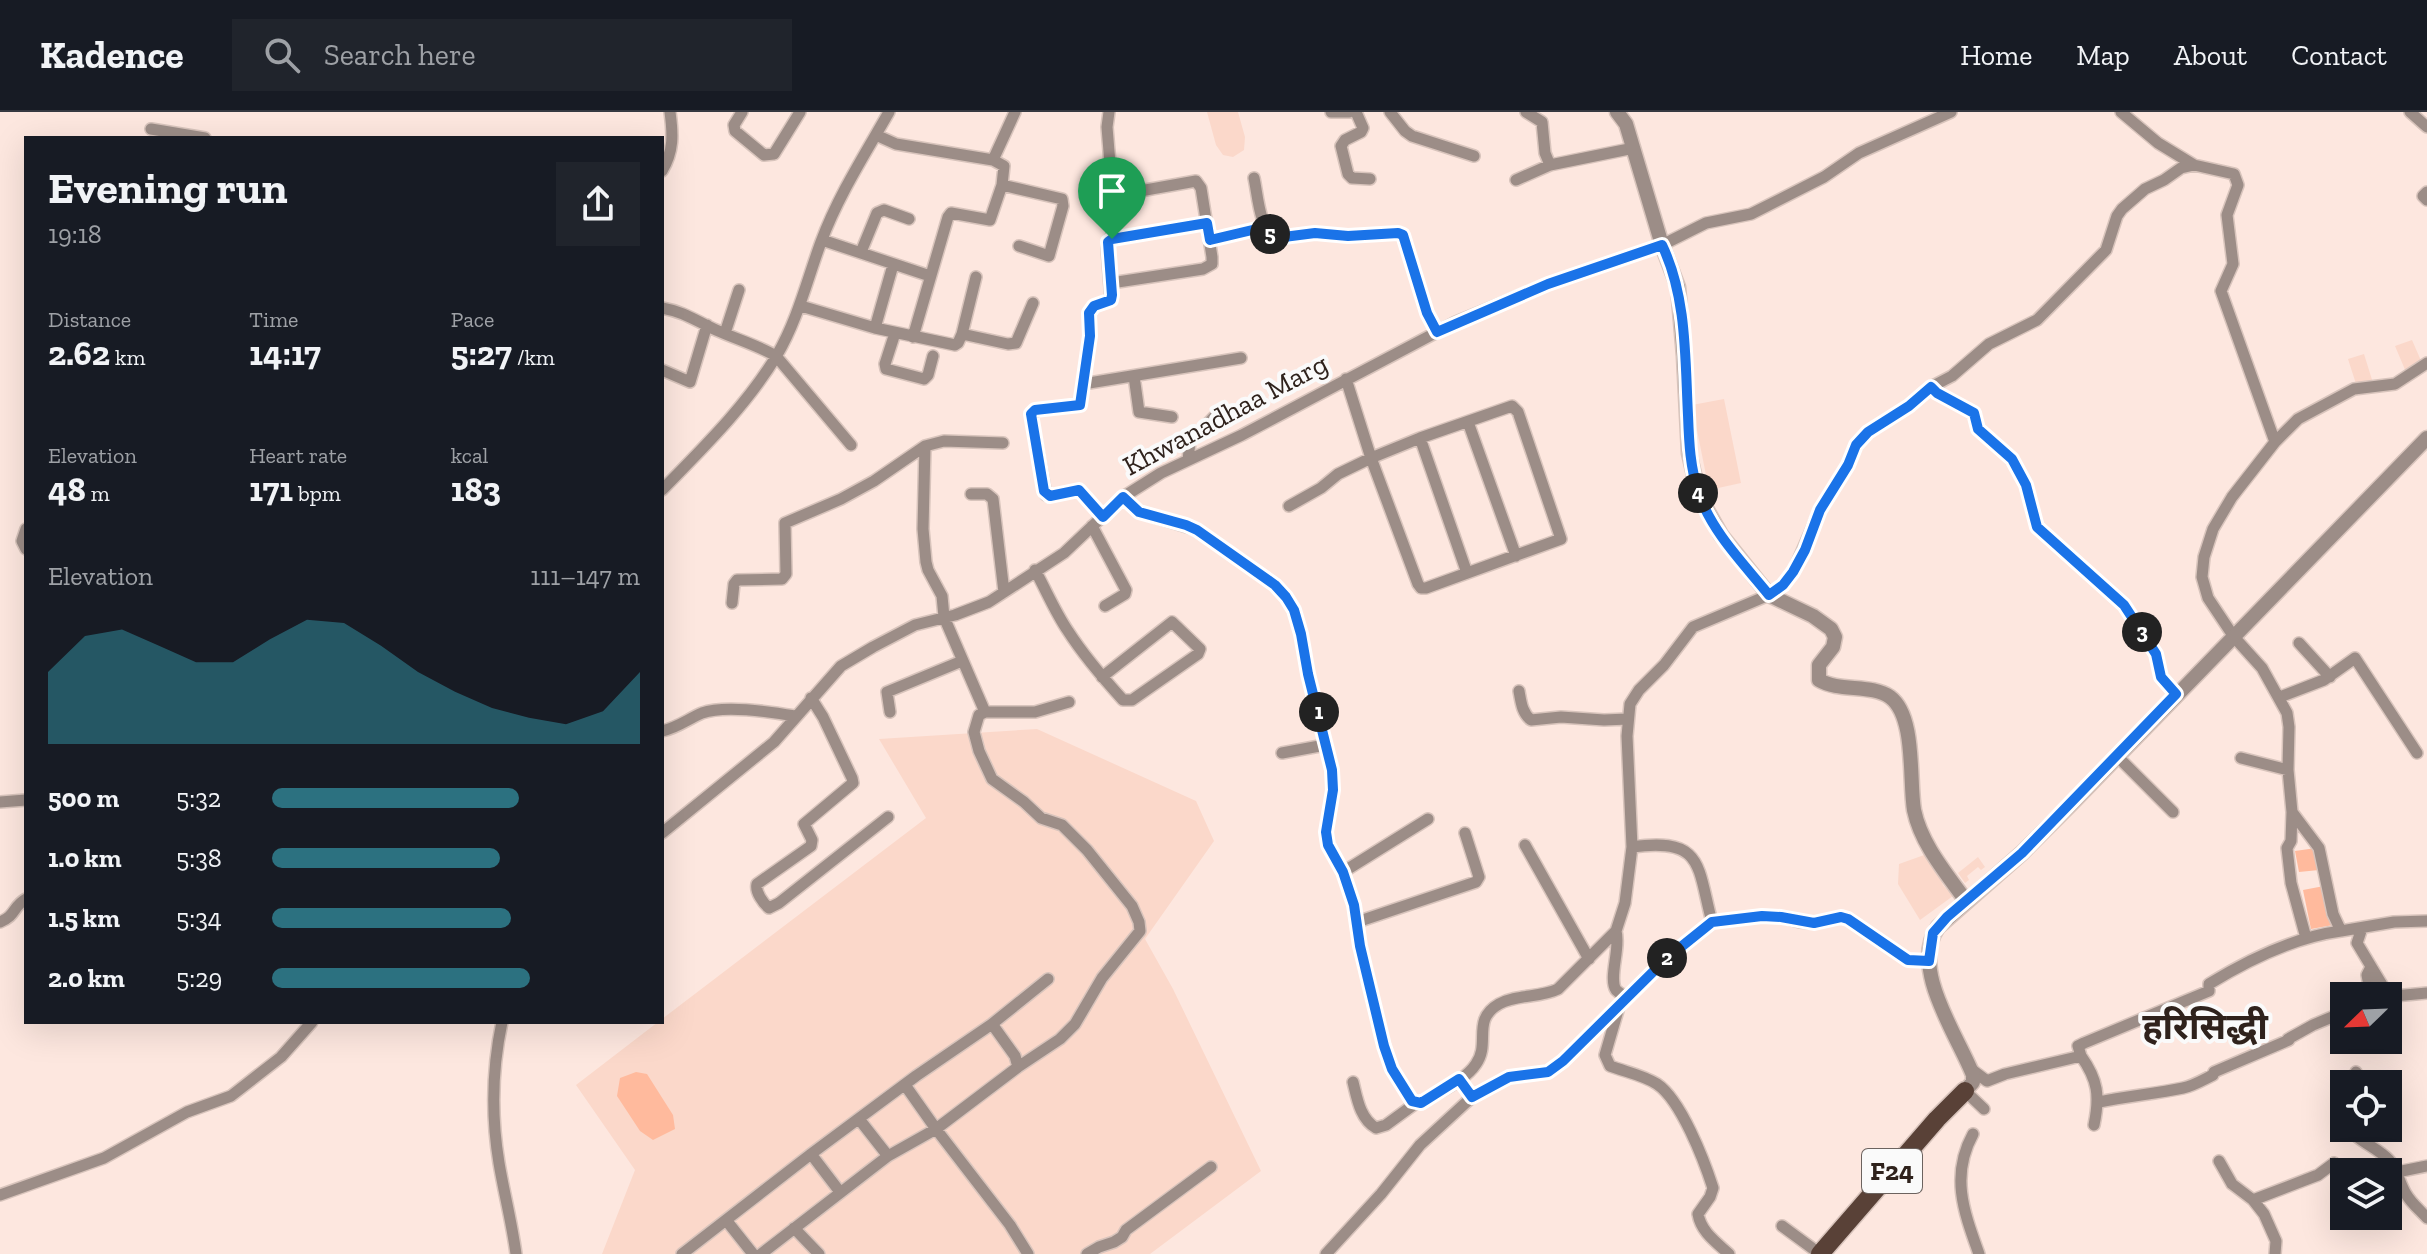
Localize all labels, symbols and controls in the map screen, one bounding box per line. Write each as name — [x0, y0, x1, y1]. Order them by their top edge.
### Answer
search box — [232, 19, 792, 91]
text: Kadence — [40, 32, 184, 78]
icon: search — [260, 33, 304, 77]
text: Search here — [324, 37, 476, 73]
text: Home — [1960, 39, 2032, 72]
text: Map — [2076, 39, 2130, 72]
text: About — [2174, 39, 2247, 72]
text: Contact — [2291, 39, 2387, 72]
pin — [1078, 157, 1146, 239]
text: Evening run — [48, 161, 288, 214]
button: share — [556, 162, 640, 246]
icon: arrive — [1090, 169, 1134, 213]
pin: 5 — [1250, 214, 1290, 254]
text: 19:18 — [48, 218, 102, 250]
text: 5 — [1264, 220, 1276, 247]
text: Distance — [48, 306, 131, 333]
text: Time — [249, 306, 298, 333]
text: Pace — [451, 306, 494, 333]
text: 2.62 — [48, 333, 110, 374]
text: 14:17 — [249, 333, 321, 374]
text: 5:27 — [451, 333, 512, 374]
text: km — [110, 344, 145, 371]
text: /km — [512, 344, 555, 371]
street label: Khwanadhaa Marg — [1117, 347, 1333, 482]
text: Elevation — [48, 442, 137, 469]
text: Heart rate — [249, 442, 347, 469]
text: kcal — [451, 442, 488, 469]
text: 48 — [48, 469, 86, 510]
text: 171 — [249, 469, 293, 510]
text: 183 — [451, 469, 501, 510]
pin: 4 — [1678, 473, 1718, 513]
text: 4 — [1692, 479, 1704, 506]
text: m — [86, 480, 110, 507]
text: bpm — [293, 480, 341, 507]
text: Elevation — [48, 560, 153, 592]
text: 111–147 m — [530, 560, 640, 592]
pin: 3 — [2122, 612, 2162, 652]
text: 3 — [2136, 618, 2148, 645]
pin: 1 — [1299, 692, 1339, 732]
text: 1 — [1315, 698, 1323, 725]
text: 500 m — [48, 782, 119, 814]
text: 5:32 — [176, 782, 221, 814]
text: 1.0 km — [48, 842, 121, 874]
text: 5:38 — [176, 842, 222, 874]
text: 1.5 km — [48, 902, 120, 934]
text: 5:34 — [176, 902, 222, 934]
pin: 2 — [1647, 938, 1687, 978]
text: 2 — [1661, 944, 1673, 971]
text: 2.0 km — [48, 962, 125, 994]
text: 5:29 — [176, 962, 222, 994]
north arrow — [2330, 982, 2402, 1054]
map controls — [2330, 982, 2402, 1230]
district label: हरिसिद्धी — [2142, 1005, 2269, 1048]
button: locate — [2330, 1070, 2402, 1142]
road number: F24 — [1862, 1149, 1922, 1193]
button: layers — [2330, 1158, 2402, 1230]

